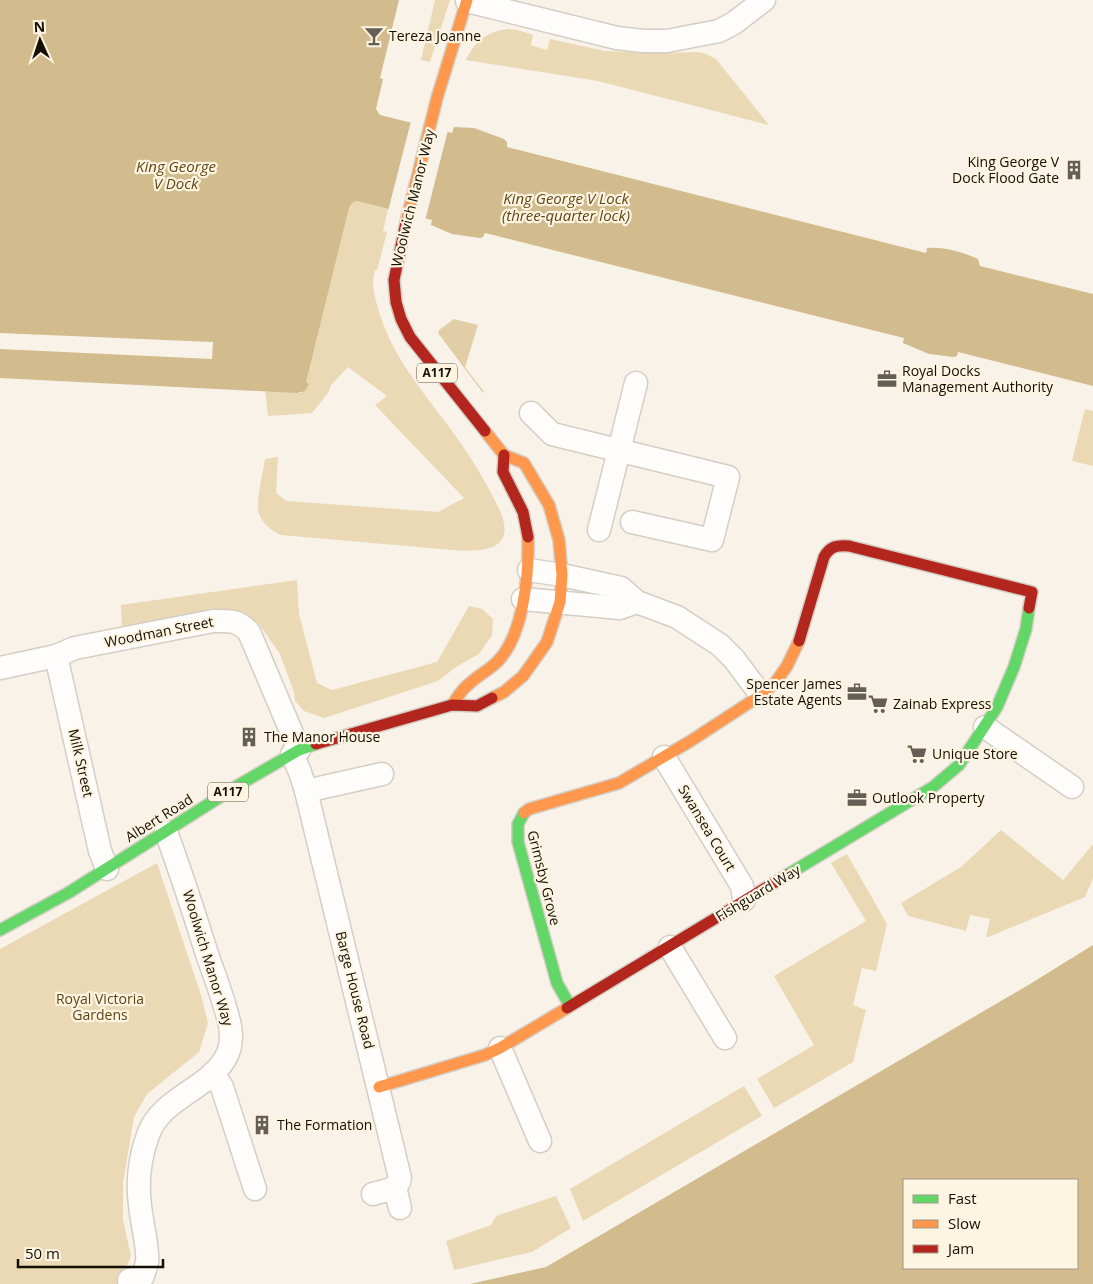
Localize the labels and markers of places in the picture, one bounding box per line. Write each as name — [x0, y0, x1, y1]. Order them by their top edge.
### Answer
bar icon: Tereza Joanne — [363, 25, 385, 47]
place label: Tereza Joanne — [389, 26, 481, 45]
place label: King George V Dock Flood Gate — [952, 152, 1060, 187]
building icon: King George V Dock Flood Gate — [1063, 159, 1085, 181]
place label: Royal Docks Management Authority — [902, 361, 1054, 396]
office icon: Royal Docks Management Authority — [876, 368, 898, 390]
place label: Spencer James Estate Agents — [746, 674, 842, 709]
office icon: Spencer James Estate Agents — [846, 681, 868, 703]
supermarket icon: Zainab Express — [867, 693, 889, 715]
place label: Zainab Express — [893, 694, 992, 713]
building icon: The Manor House — [238, 726, 260, 748]
place label: The Manor House — [264, 727, 381, 746]
supermarket icon: Unique Store — [906, 743, 928, 765]
place label: Unique Store — [932, 744, 1018, 763]
office icon: Outlook Property — [846, 787, 868, 809]
place label: Outlook Property — [872, 788, 986, 807]
building icon: The Formation — [251, 1114, 273, 1136]
place label: The Formation — [277, 1115, 372, 1134]

